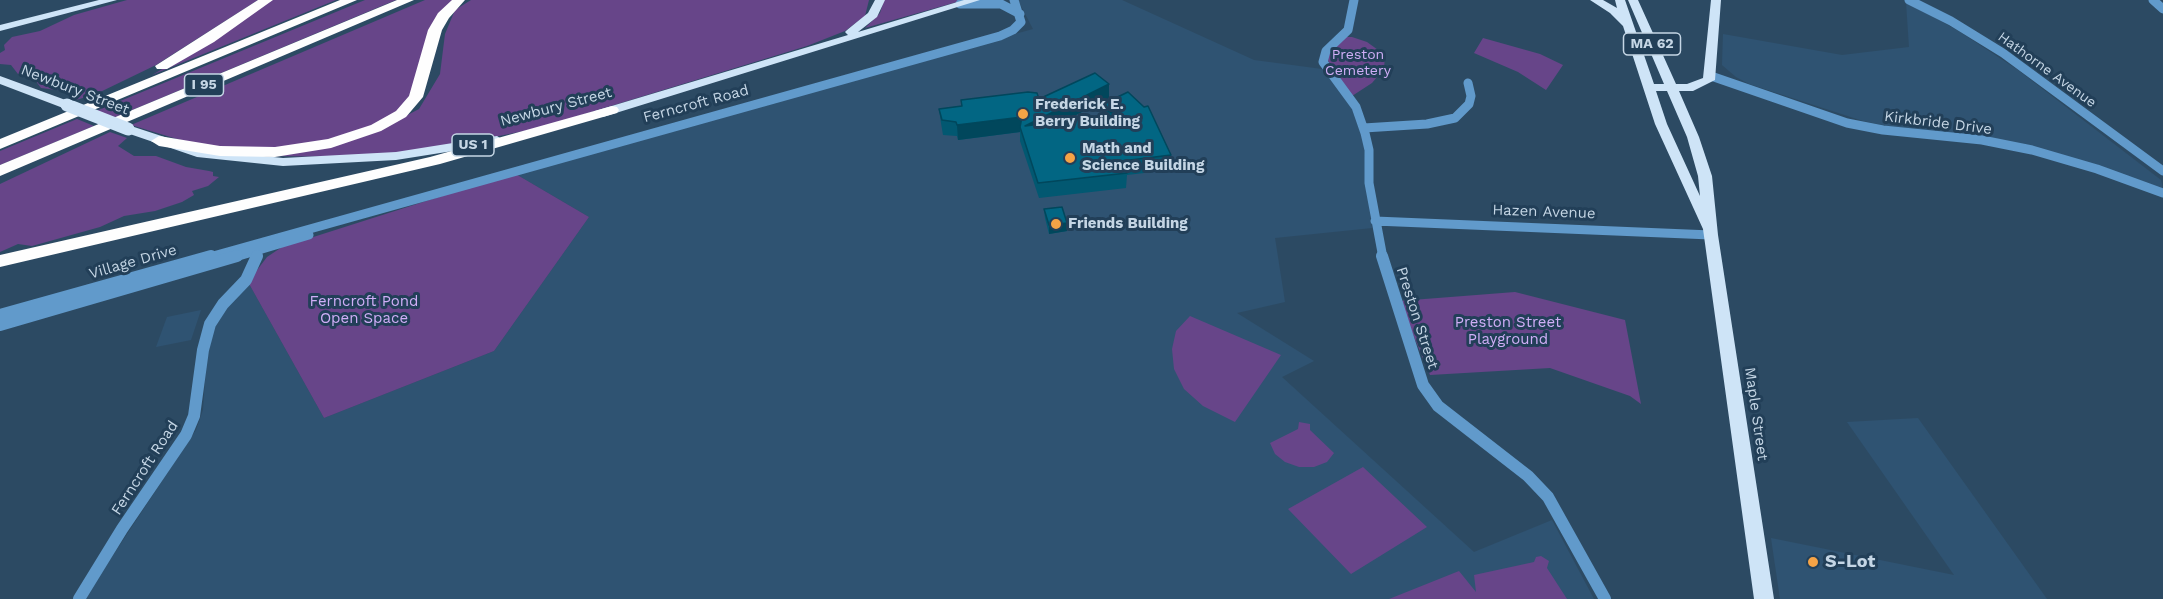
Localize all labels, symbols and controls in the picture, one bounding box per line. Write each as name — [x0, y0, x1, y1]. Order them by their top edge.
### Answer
street label: Hathorne Avenue — [1995, 29, 2099, 111]
road number: MA 62 — [1624, 33, 1680, 55]
park label: Preston Cemetery — [1325, 47, 1391, 80]
street label: Newbury Street — [18, 61, 132, 119]
road number: I 95 — [184, 74, 224, 96]
street label: Ferncroft Road — [641, 81, 751, 127]
street label: Newbury Street — [498, 83, 614, 131]
place label: Frederick E. Berry Building — [1035, 96, 1140, 131]
marker: Frederick E. Berry Building — [1016, 107, 1030, 121]
street label: Kirkbride Drive — [1883, 107, 1993, 139]
road number: US 1 — [452, 134, 494, 156]
place label: Math and Science Building — [1082, 140, 1204, 175]
marker: Math and Science Building — [1063, 151, 1077, 165]
street label: Hazen Avenue — [1492, 201, 1596, 223]
place label: Friends Building — [1068, 215, 1188, 233]
marker: Friends Building — [1049, 217, 1063, 231]
street label: Village Drive — [87, 241, 179, 283]
street label: Preston Street — [1392, 265, 1442, 371]
park label: Ferncroft Pond Open Space — [310, 293, 418, 328]
park label: Preston Street Playground — [1455, 314, 1561, 349]
street label: Maple Street — [1741, 366, 1771, 462]
street label: Ferncroft Road — [108, 418, 182, 518]
place label: S-Lot — [1825, 551, 1875, 573]
marker: S-Lot — [1806, 555, 1820, 569]

